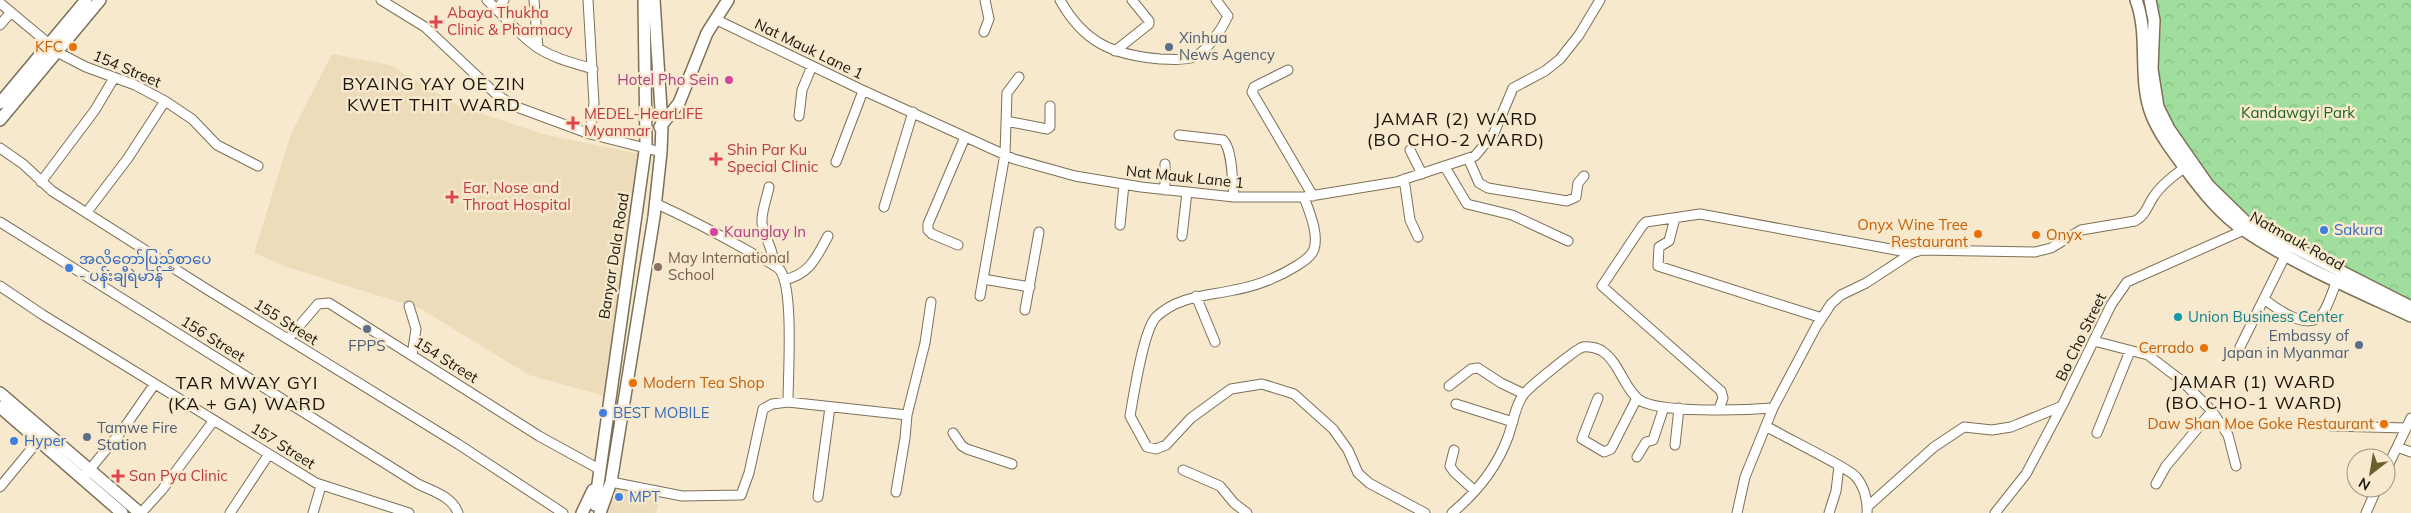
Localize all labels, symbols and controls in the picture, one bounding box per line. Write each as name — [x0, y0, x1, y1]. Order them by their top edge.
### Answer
place label: Abaya Thukha Clinic & Pharmacy — [447, 3, 573, 39]
street label: Nat Mauk Lane 1 — [752, 14, 867, 83]
marker: Abaya Thukha Clinic & Pharmacy — [429, 15, 443, 29]
place label: Xinhua News Agency — [1179, 28, 1275, 64]
place label: KFC — [35, 37, 63, 56]
marker: KFC — [67, 41, 79, 53]
marker: Xinhua News Agency — [1163, 41, 1175, 53]
street label: 154 Street — [90, 46, 164, 91]
place label: Hotel Pho Sein — [617, 70, 719, 89]
district label: BYAING YAY OE ZIN KWET THIT WARD — [342, 72, 526, 116]
marker: Hotel Pho Sein — [723, 74, 735, 86]
park label: Kandawgyi Park — [2241, 103, 2355, 122]
place label: MEDEL-HearLIFE Myanmar — [584, 104, 703, 140]
district label: JAMAR (2) WARD (BO CHO-2 WARD) — [1367, 107, 1545, 151]
marker: MEDEL-HearLIFE Myanmar — [566, 116, 580, 130]
place label: Shin Par Ku Special Clinic — [727, 140, 818, 176]
marker: Shin Par Ku Special Clinic — [709, 152, 723, 166]
street label: Nat Mauk Lane 1 — [1125, 161, 1245, 192]
place label: Ear, Nose and Throat Hospital — [463, 178, 571, 214]
marker: Ear, Nose and Throat Hospital — [445, 190, 459, 204]
street label: Banyar Dala Road — [594, 191, 633, 320]
street label: Natmauk Road — [2247, 207, 2348, 274]
place label: Onyx Wine Tree Restaurant — [1857, 215, 1968, 251]
place label: Sakura — [2334, 220, 2383, 239]
place label: Kaunglay In — [724, 222, 806, 241]
marker: Sakura — [2318, 224, 2330, 236]
place label: Onyx — [2046, 225, 2082, 244]
marker: Kaunglay In — [708, 226, 720, 238]
marker: Onyx Wine Tree Restaurant — [1972, 228, 1984, 240]
marker: Onyx — [2030, 229, 2042, 241]
place label: May International School — [668, 248, 790, 284]
place label: အလိုတော်ပြည့်စာပေ - ပန်းချီရဲမာန် — [79, 249, 211, 288]
marker: May International School — [652, 261, 664, 273]
marker: အလိုတော်ပြည့်စာပေ - ပန်းချီရဲမာန် — [63, 262, 75, 274]
street label: Bo Cho Street — [2051, 290, 2110, 384]
street label: 155 Street — [251, 294, 322, 349]
place label: Union Business Center — [2188, 307, 2344, 326]
street label: 156 Street — [178, 311, 249, 366]
marker: Union Business Center — [2172, 311, 2184, 323]
marker: FPPS — [361, 323, 373, 335]
place label: Embassy of Japan in Myanmar — [2222, 326, 2350, 362]
street label: 154 Street — [411, 332, 482, 387]
place label: FPPS — [348, 336, 386, 355]
place label: Cerrado — [2139, 338, 2194, 357]
marker: Embassy of Japan in Myanmar — [2353, 339, 2365, 351]
marker: Cerrado — [2198, 342, 2210, 354]
district label: JAMAR (1) WARD (BO CHO-1 WARD) — [2165, 370, 2343, 414]
district label: TAR MWAY GYI (KA + GA) WARD — [167, 371, 327, 415]
place label: Modern Tea Shop — [643, 373, 764, 392]
marker: Modern Tea Shop — [627, 377, 639, 389]
place label: BEST MOBILE — [613, 403, 710, 422]
marker: BEST MOBILE — [597, 407, 609, 419]
place label: Daw Shan Moe Goke Restaurant — [2147, 414, 2374, 433]
place label: Tamwe Fire Station — [97, 418, 178, 454]
street label: 157 Street — [248, 418, 319, 473]
marker: Daw Shan Moe Goke Restaurant — [2378, 418, 2390, 430]
place label: Hyper — [24, 431, 67, 450]
marker: Tamwe Fire Station — [81, 431, 93, 443]
marker: Hyper — [8, 435, 20, 447]
north arrow — [2346, 448, 2396, 498]
place label: San Pya Clinic — [129, 466, 228, 485]
marker: San Pya Clinic — [111, 469, 125, 483]
text: N — [2355, 474, 2373, 495]
place label: MPT — [629, 487, 660, 506]
marker: MPT — [613, 491, 625, 503]

